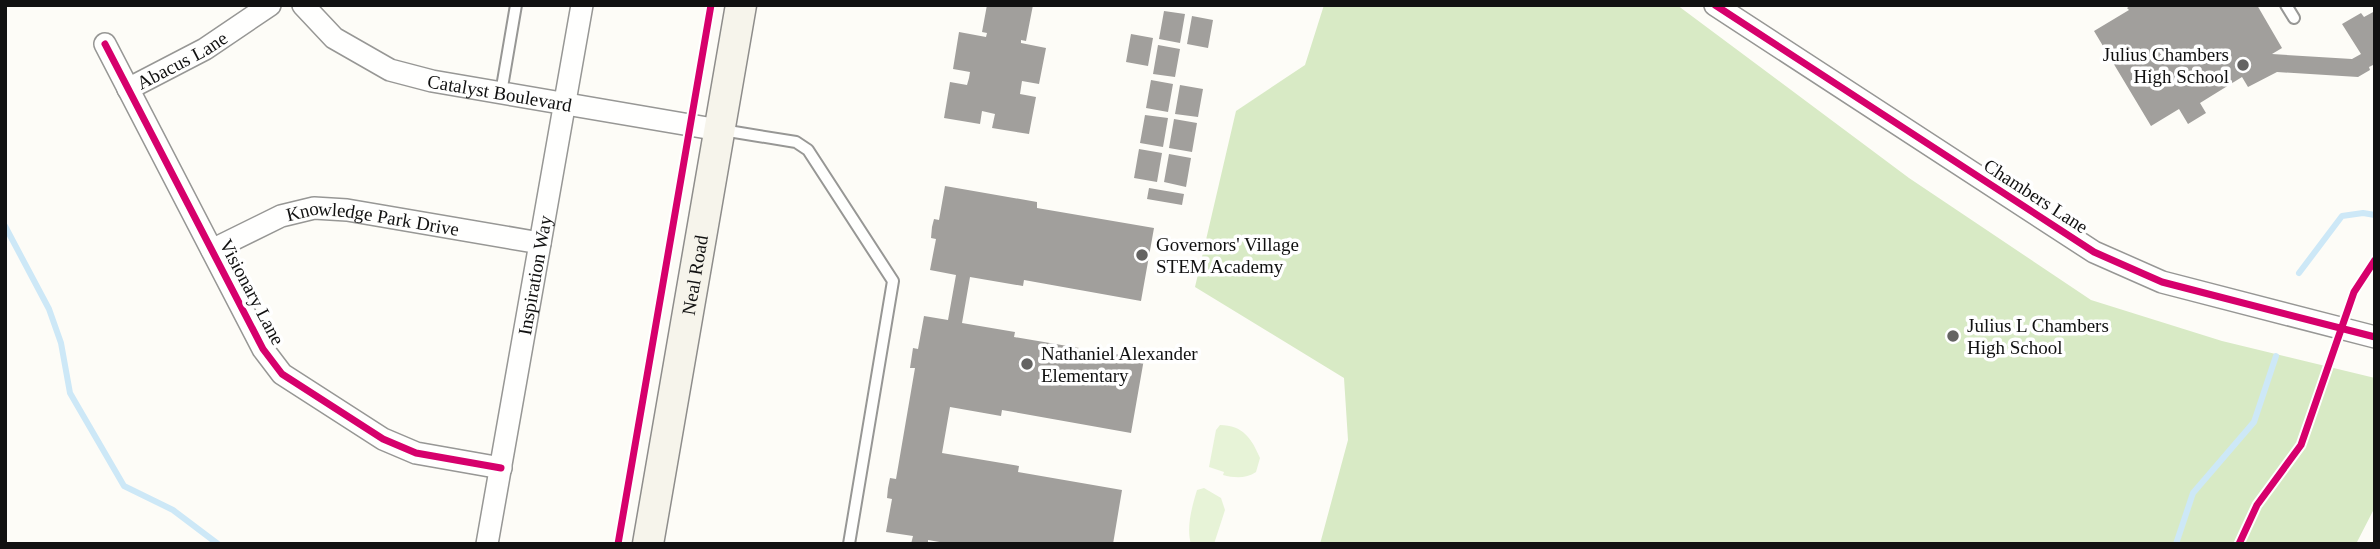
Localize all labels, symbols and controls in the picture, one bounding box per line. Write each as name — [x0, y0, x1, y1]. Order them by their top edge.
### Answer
street label: Abacus Lane — [133, 27, 231, 93]
place label: Julius Chambers High School — [2103, 44, 2229, 87]
marker: Julius Chambers High School — [2235, 57, 2251, 73]
street label: Catalyst Boulevard — [426, 70, 574, 115]
street label: Chambers Lane — [1980, 155, 2092, 237]
street label: Knowledge Park Drive — [284, 197, 461, 240]
street label: Inspiration Way — [514, 213, 555, 337]
street label: Neal Road — [677, 233, 712, 317]
place label: Governors' Village STEM Academy — [1156, 234, 1299, 277]
street label: Visionary Lane — [215, 236, 289, 348]
marker: Governors' Village STEM Academy — [1134, 247, 1150, 263]
place label: Julius L Chambers High School — [1967, 315, 2109, 358]
marker: Julius L Chambers High School — [1945, 328, 1961, 344]
place label: Nathaniel Alexander Elementary — [1041, 343, 1198, 386]
marker: Nathaniel Alexander Elementary — [1019, 356, 1035, 372]

